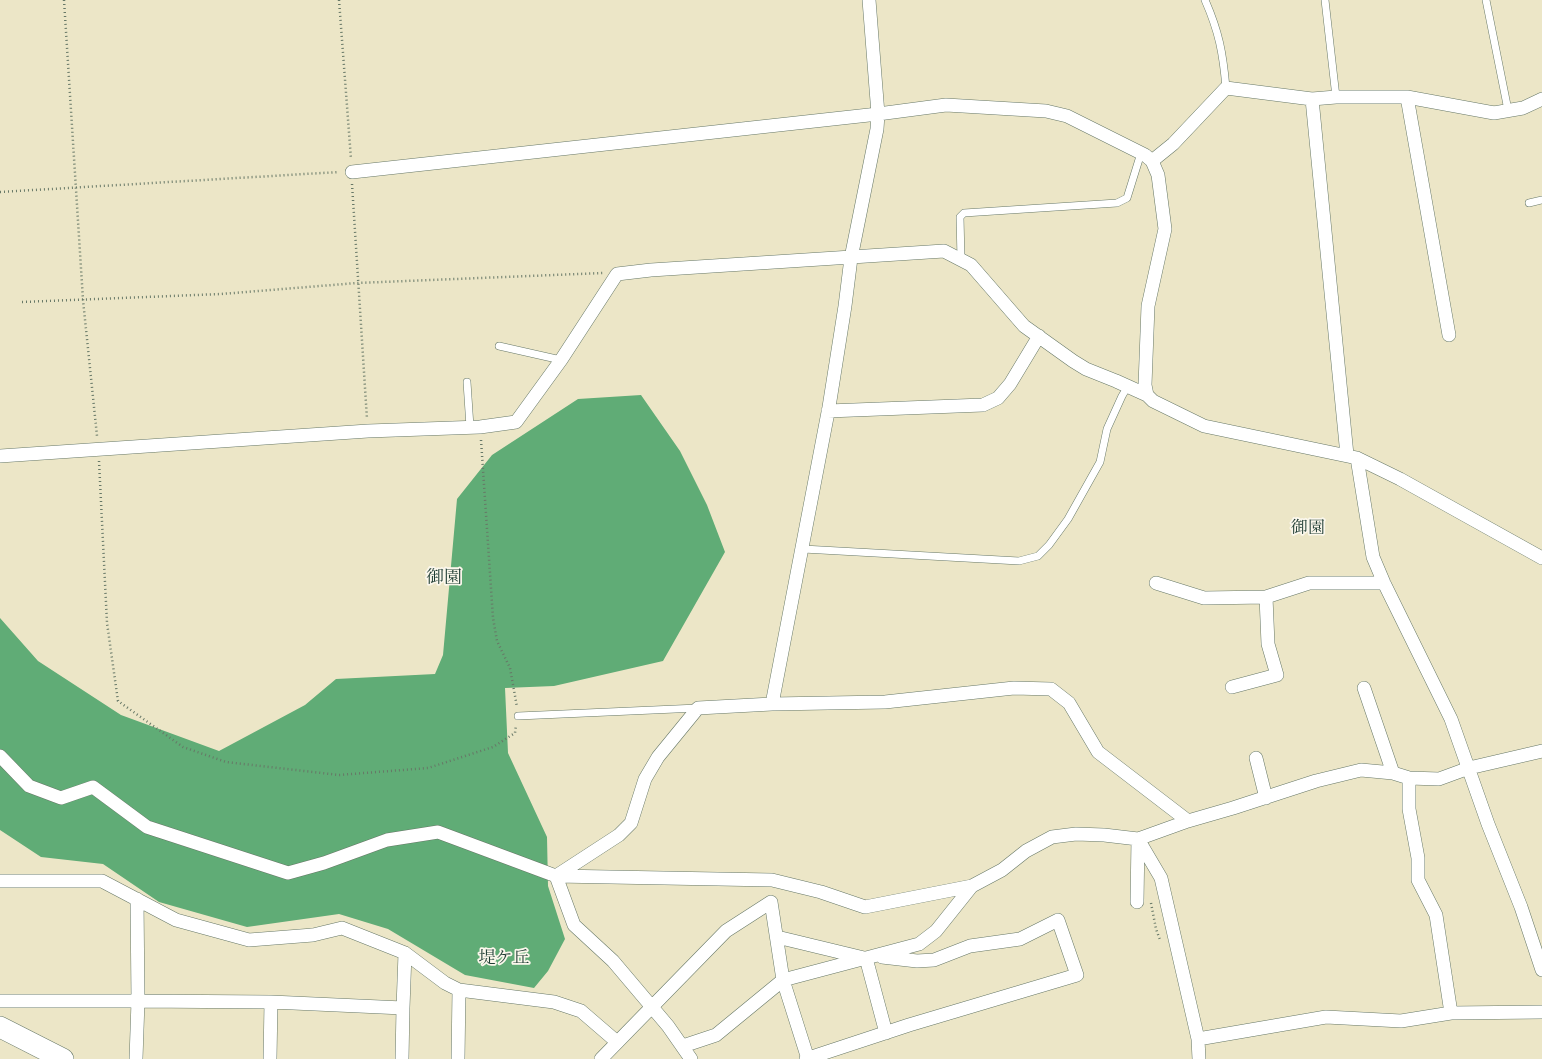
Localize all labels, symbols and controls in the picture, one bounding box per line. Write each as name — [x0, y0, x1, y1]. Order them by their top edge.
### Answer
district label: 御園 — [1291, 520, 1325, 540]
district label: 御園 — [426, 569, 462, 591]
district label: 堤ケ丘 — [479, 950, 529, 970]

